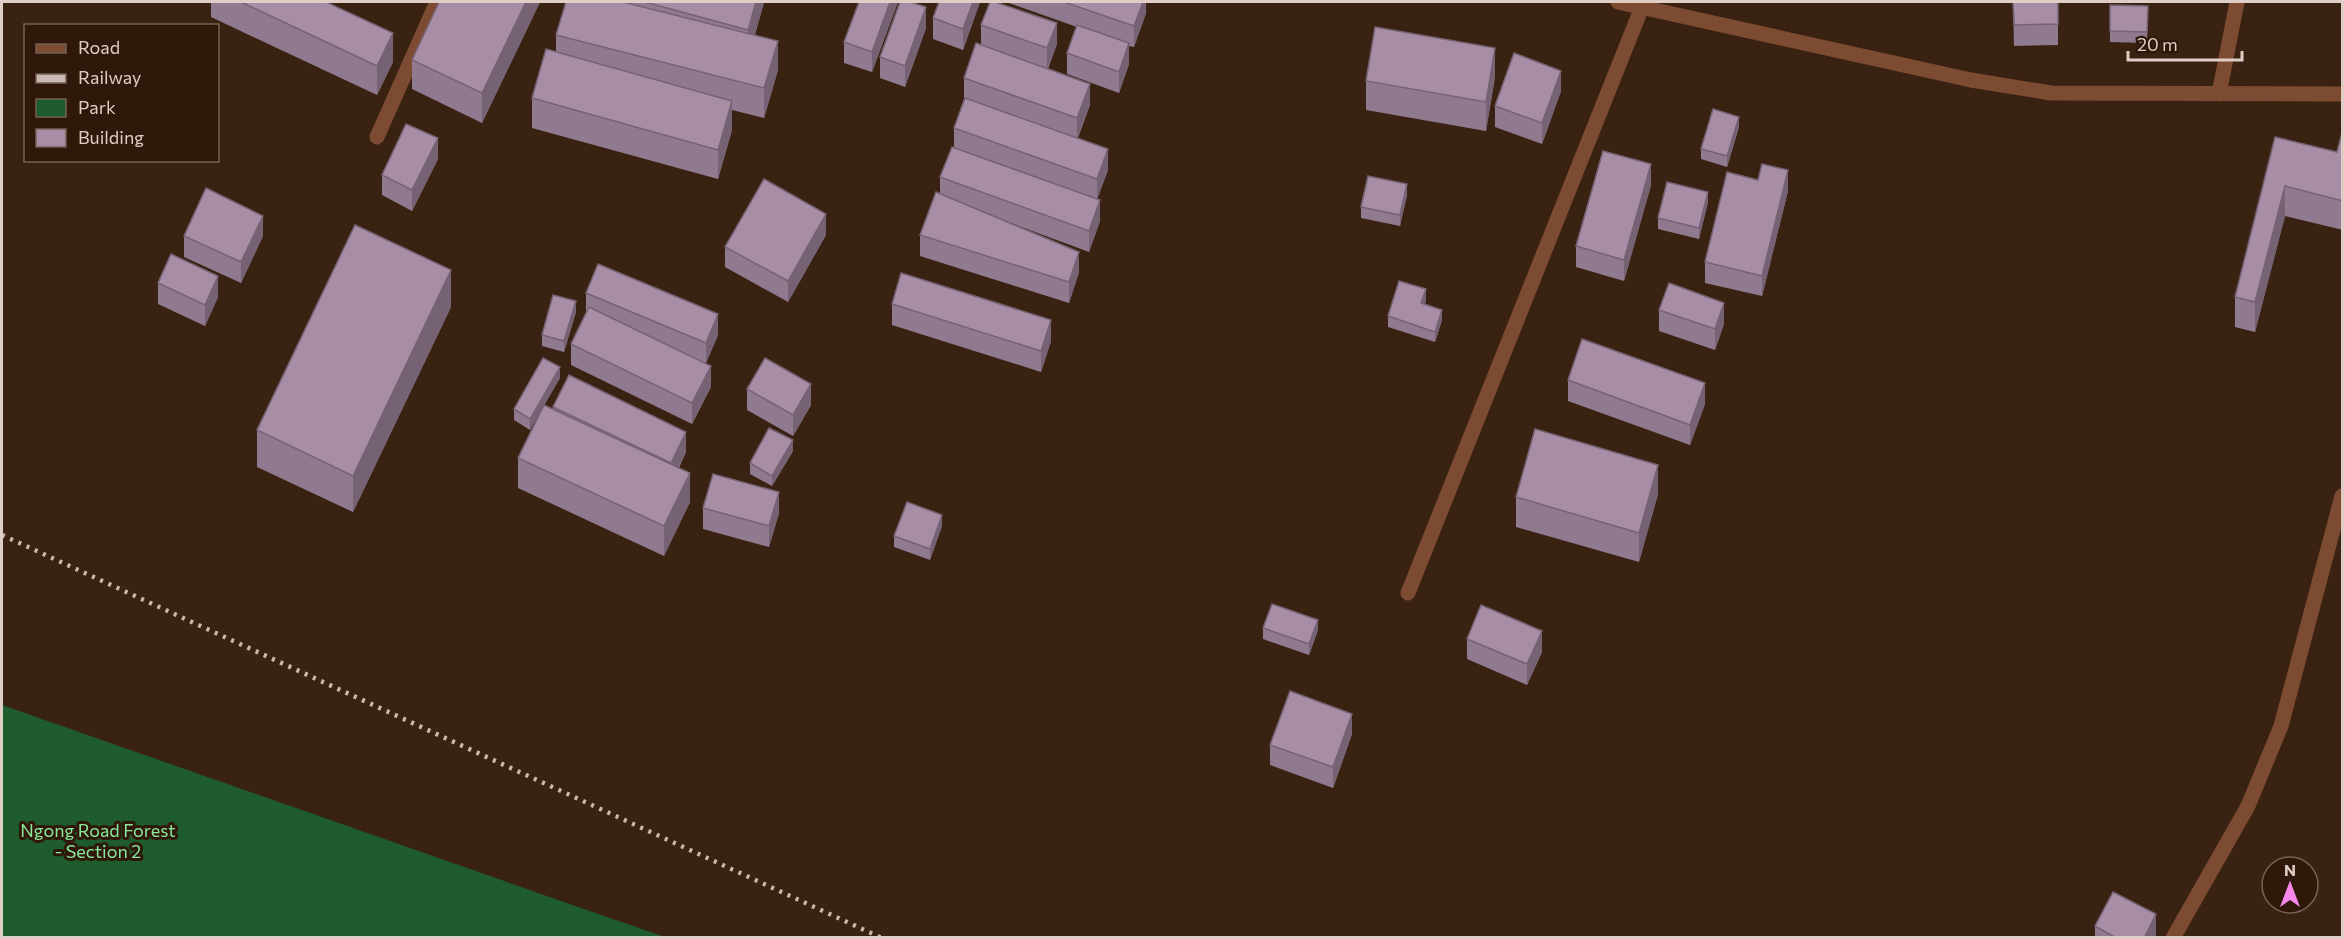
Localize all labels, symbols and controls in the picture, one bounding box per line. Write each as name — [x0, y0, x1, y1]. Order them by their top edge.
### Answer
legend — [24, 24, 219, 162]
scale bar — [2128, 24, 2242, 62]
text: 20 m — [2137, 33, 2178, 55]
text: Road — [78, 36, 120, 58]
text: Railway — [78, 66, 141, 88]
text: Park — [78, 96, 116, 118]
text: Building — [78, 126, 144, 148]
park label: Ngong Road Forest - Section 2 — [20, 819, 176, 862]
north arrow — [2260, 855, 2320, 915]
text: N — [2284, 860, 2296, 879]

